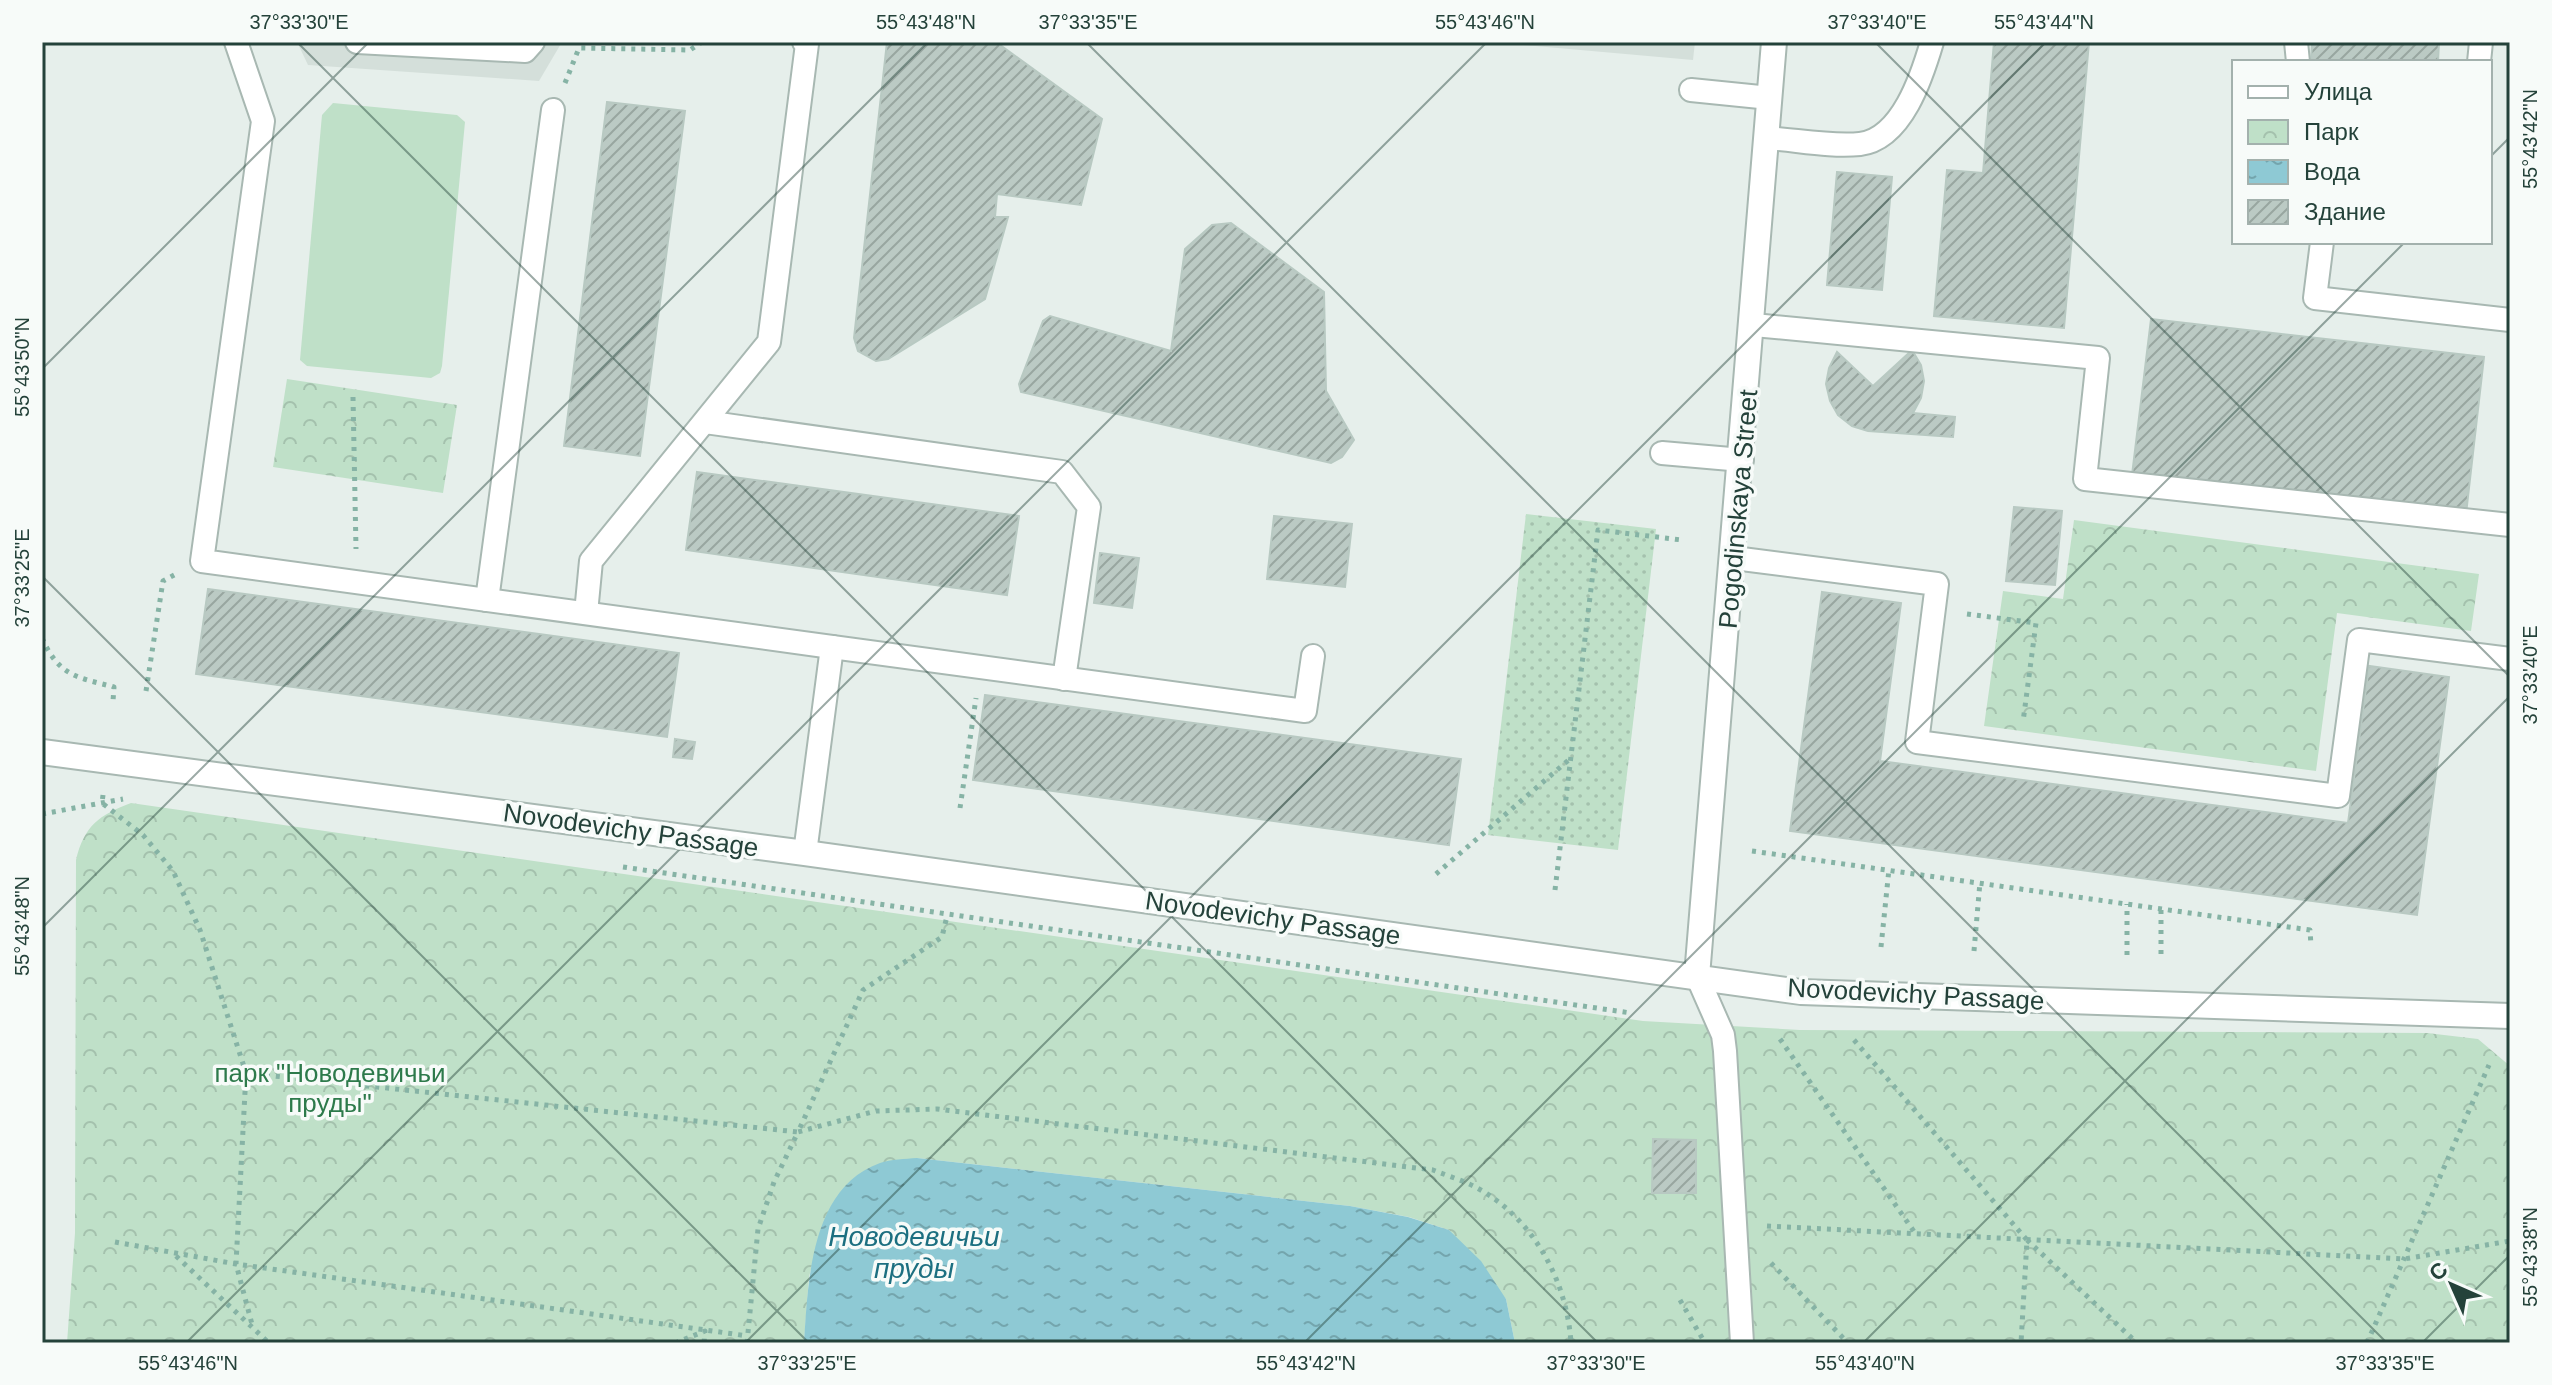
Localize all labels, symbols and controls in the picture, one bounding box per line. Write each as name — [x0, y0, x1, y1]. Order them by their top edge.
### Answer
text: 37°33'30"E — [250, 11, 349, 33]
text: 55°43'48"N — [876, 11, 976, 33]
text: 37°33'35"E — [1039, 11, 1138, 33]
text: 55°43'46"N — [1435, 11, 1535, 33]
text: 37°33'40"E — [1828, 11, 1927, 33]
text: 55°43'44"N — [1994, 11, 2094, 33]
legend — [2232, 60, 2492, 244]
text: Улица — [2304, 78, 2373, 105]
text: 55°43'42"N — [2519, 89, 2541, 189]
text: Парк — [2304, 118, 2359, 145]
text: Вода — [2304, 158, 2361, 185]
text: Здание — [2304, 198, 2386, 225]
text: 55°43'50"N — [11, 317, 33, 417]
street label: Pogodinskaya Street — [1713, 387, 1763, 630]
text: 37°33'25"E — [11, 529, 33, 628]
text: 37°33'40"E — [2519, 626, 2541, 725]
street label: Novodevichy Passage — [502, 797, 760, 863]
text: 55°43'48"N — [11, 876, 33, 976]
street label: Novodevichy Passage — [1144, 885, 1402, 951]
street label: Novodevichy Passage — [1787, 972, 2045, 1016]
park label: парк "Новодевичьи пруды" — [214, 1058, 446, 1118]
text: 55°43'38"N — [2519, 1207, 2541, 1307]
water label: Новодевичьи пруды — [828, 1221, 1000, 1284]
north arrow — [2412, 1245, 2492, 1325]
text: С — [2424, 1257, 2453, 1286]
text: 55°43'46"N — [138, 1352, 238, 1374]
text: 37°33'25"E — [758, 1352, 857, 1374]
text: 55°43'42"N — [1256, 1352, 1356, 1374]
text: 37°33'30"E — [1547, 1352, 1646, 1374]
text: 55°43'40"N — [1815, 1352, 1915, 1374]
text: 37°33'35"E — [2336, 1352, 2435, 1374]

